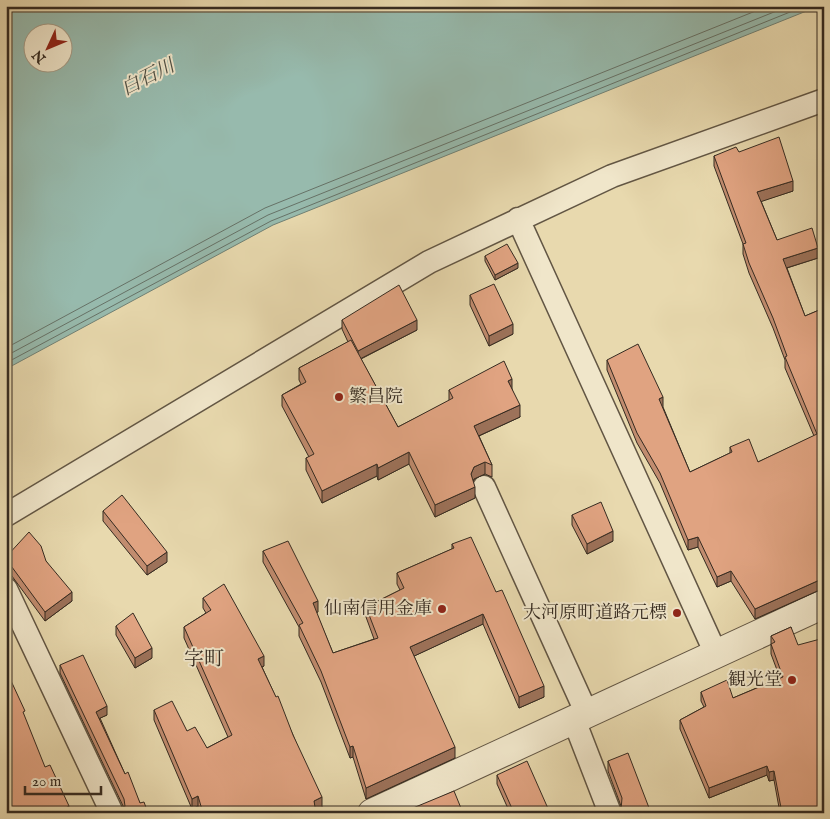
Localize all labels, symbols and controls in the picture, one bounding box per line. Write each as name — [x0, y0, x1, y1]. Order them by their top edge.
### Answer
north arrow — [22, 22, 72, 72]
text: N — [29, 46, 51, 68]
water label: 白石川 — [117, 53, 181, 102]
place label: 繁昌院 — [349, 386, 403, 409]
marker: 繁昌院 — [333, 391, 345, 403]
place label: 仙南信用金庫 — [324, 598, 432, 621]
place label: 大河原町道路元標 — [523, 602, 667, 625]
marker: 仙南信用金庫 — [436, 603, 448, 615]
marker: 大河原町道路元標 — [671, 607, 683, 619]
district label: 字町 — [184, 647, 224, 672]
place label: 観光堂 — [728, 669, 782, 692]
marker: 観光堂 — [786, 674, 798, 686]
scale bar — [25, 764, 101, 796]
text: 20 m — [32, 772, 62, 791]

